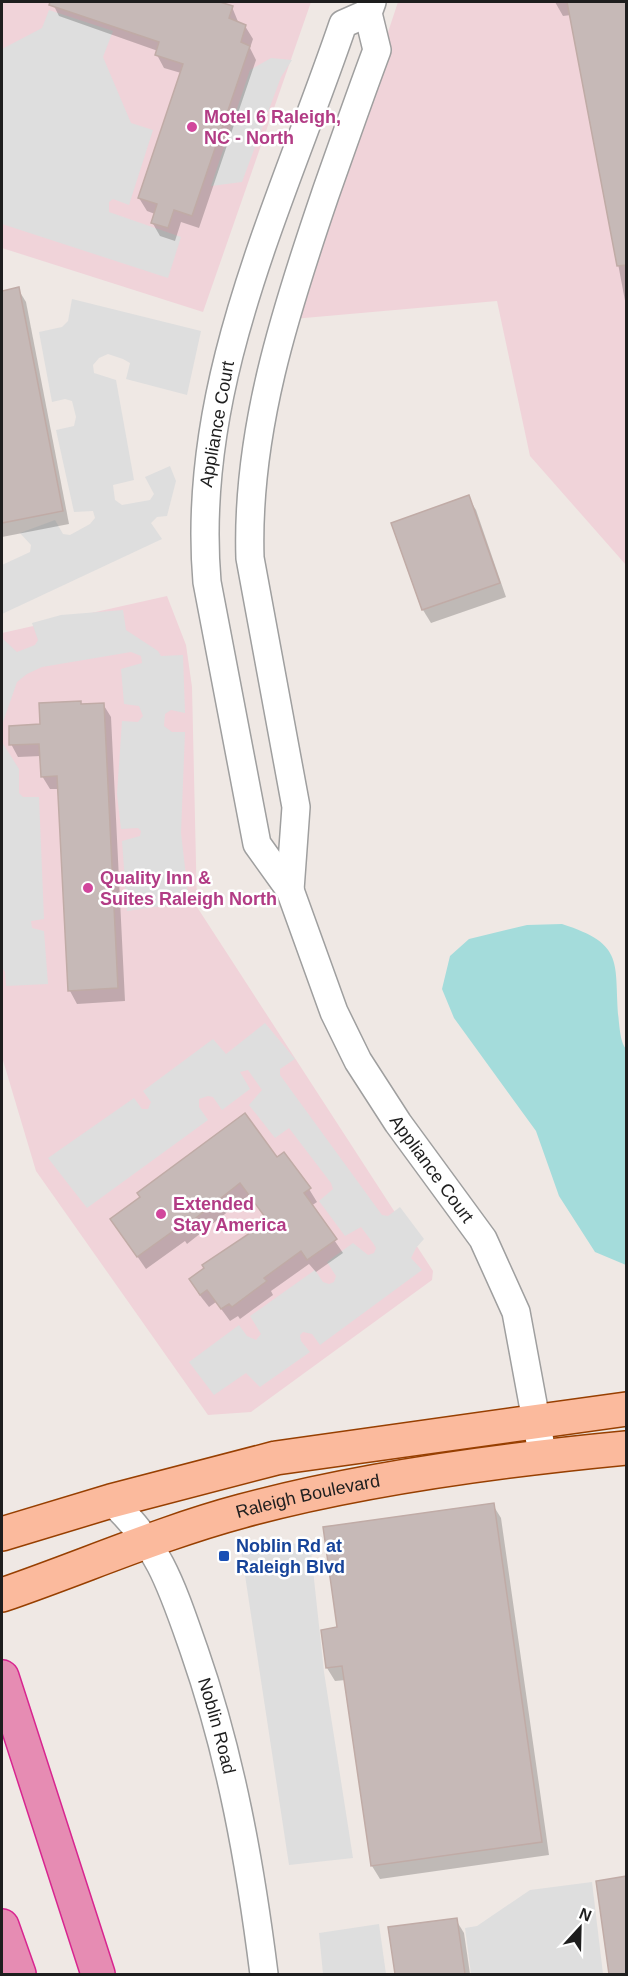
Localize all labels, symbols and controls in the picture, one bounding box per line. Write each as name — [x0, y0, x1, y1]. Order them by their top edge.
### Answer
place label: Motel 6 Raleigh, NC - North — [204, 107, 341, 148]
marker: Motel 6 Raleigh, NC - North — [185, 120, 199, 134]
street label: Appliance Court — [196, 359, 238, 489]
place label: Quality Inn & Suites Raleigh North — [100, 868, 277, 909]
marker: Quality Inn & Suites Raleigh North — [81, 881, 95, 895]
street label: Appliance Court — [386, 1112, 478, 1227]
place label: Extended Stay America — [173, 1194, 287, 1235]
marker: Extended Stay America — [154, 1207, 168, 1221]
street label: Raleigh Boulevard — [234, 1471, 382, 1522]
place label: Noblin Rd at Raleigh Blvd — [236, 1536, 345, 1577]
marker: Noblin Rd at Raleigh Blvd — [217, 1549, 231, 1563]
street label: Noblin Road — [194, 1675, 239, 1776]
north arrow — [550, 1898, 610, 1958]
text: N — [577, 1905, 594, 1925]

